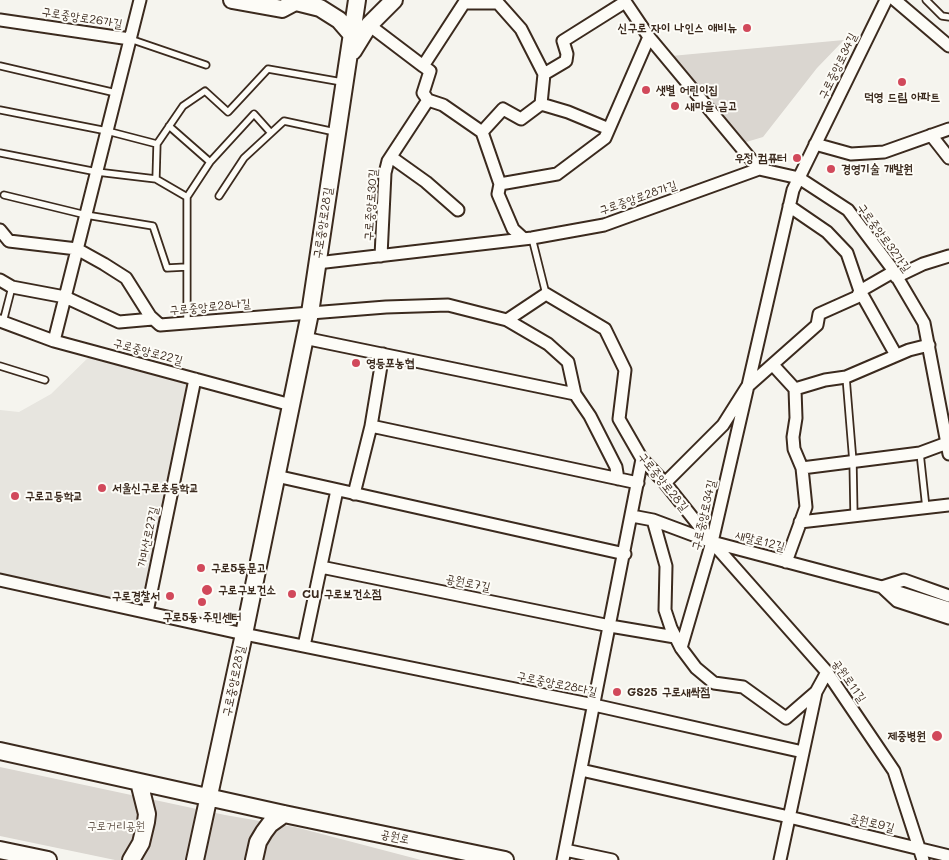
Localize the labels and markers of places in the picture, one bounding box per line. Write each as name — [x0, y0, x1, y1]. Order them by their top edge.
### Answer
place label: 신구로 자이 나인스 애비뉴 — [618, 21, 737, 35]
marker: 신구로 자이 나인스 애비뉴 — [741, 22, 753, 34]
marker: 덕영 드림 아파트 — [896, 76, 908, 88]
place label: 샛별 어린이집 — [656, 83, 718, 97]
marker: 샛별 어린이집 — [640, 84, 652, 96]
place label: 덕영 드림 아파트 — [864, 90, 940, 104]
place label: 새마을 금고 — [685, 99, 738, 113]
marker: 새마을 금고 — [669, 100, 681, 112]
place label: 우정 컴퓨터 — [734, 151, 787, 165]
marker: 우정 컴퓨터 — [791, 152, 803, 164]
place label: 경영기술 개발원 — [841, 162, 913, 176]
marker: 경영기술 개발원 — [825, 163, 837, 175]
place label: 영등포농협 — [366, 356, 414, 370]
marker: 영등포농협 — [350, 357, 362, 369]
place label: 서울신구로초등학교 — [112, 481, 199, 495]
marker: 서울신구로초등학교 — [96, 482, 108, 494]
place label: 구로고등학교 — [25, 489, 83, 503]
marker: 구로고등학교 — [9, 490, 21, 502]
place label: 구로5동문고 — [211, 561, 266, 575]
marker: 구로5동문고 — [195, 562, 207, 574]
marker: 구로구보건소 — [200, 583, 214, 597]
place label: 구로구보건소 — [218, 583, 276, 597]
place label: CU 구로보건소점 — [302, 587, 382, 601]
marker: CU 구로보건소점 — [286, 588, 298, 600]
place label: 구로경찰서 — [112, 589, 160, 603]
marker: 구로경찰서 — [164, 590, 176, 602]
marker: 구로5동 주민센터 — [196, 596, 208, 608]
place label: 구로5동 주민센터 — [163, 610, 241, 624]
place label: GS25 구로새싹점 — [627, 685, 710, 699]
marker: GS25 구로새싹점 — [611, 686, 623, 698]
place label: 제중병원 — [887, 729, 926, 743]
marker: 제중병원 — [930, 729, 944, 743]

